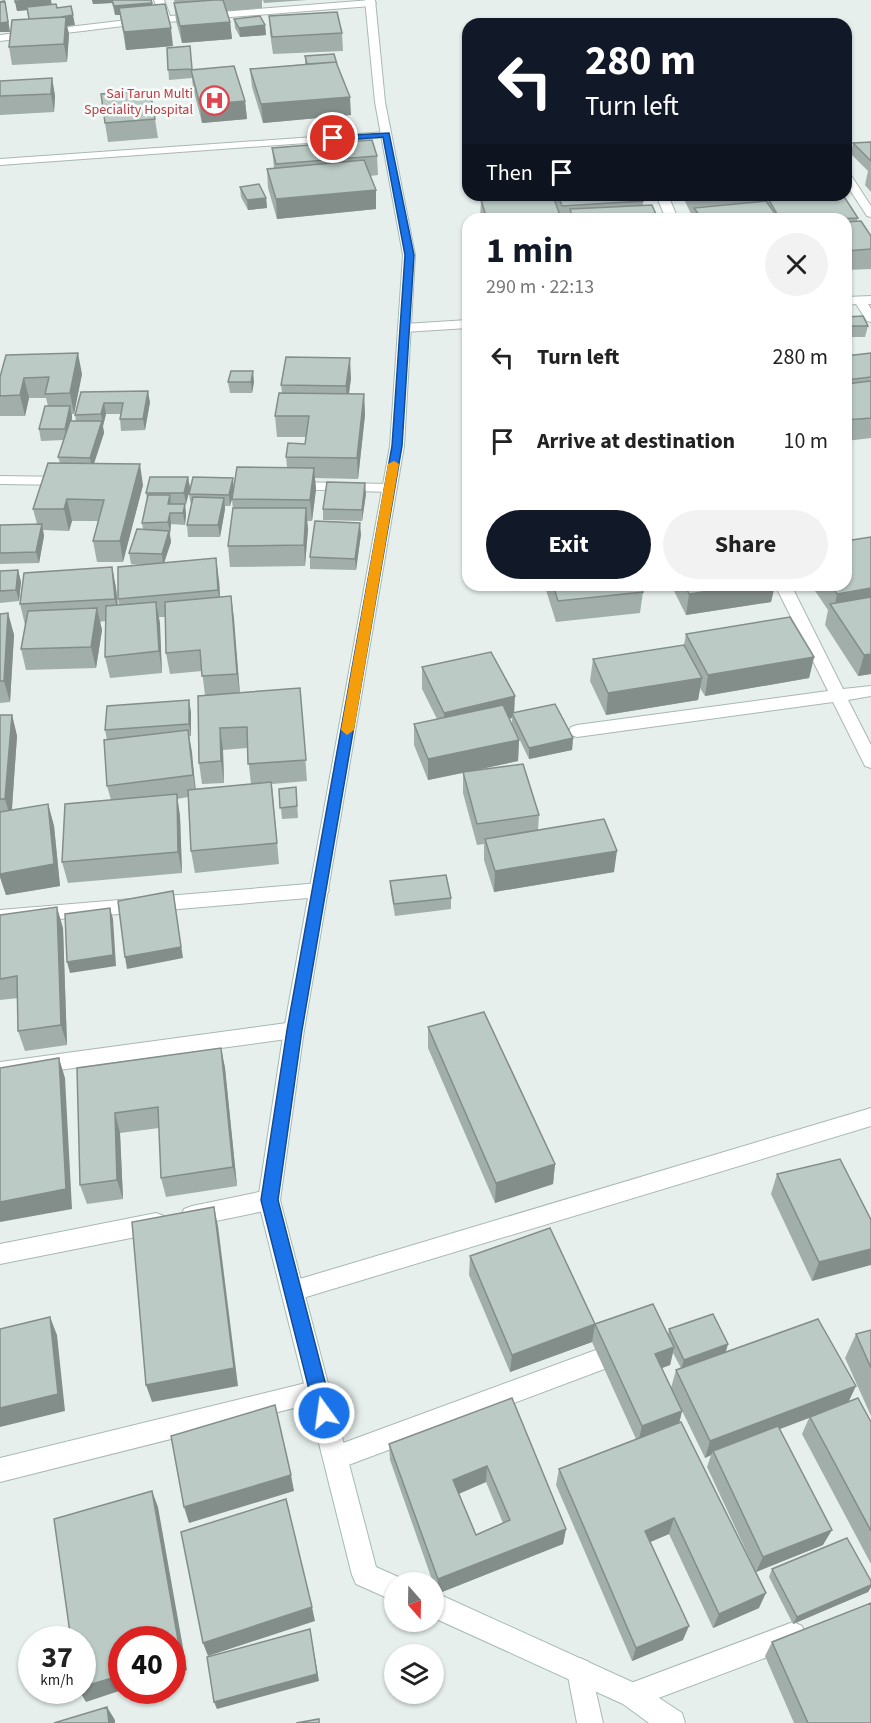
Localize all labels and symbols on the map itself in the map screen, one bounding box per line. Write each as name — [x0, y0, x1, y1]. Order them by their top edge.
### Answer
place label: Sai Tarun Multi Speciality Hospital — [84, 84, 193, 120]
hospital icon: Sai Tarun Multi Speciality Hospital — [198, 85, 230, 117]
pin — [307, 112, 358, 163]
position arrow — [292, 1381, 356, 1445]
north arrow — [384, 1572, 444, 1632]
speed limit sign: 40 — [108, 1626, 186, 1704]

